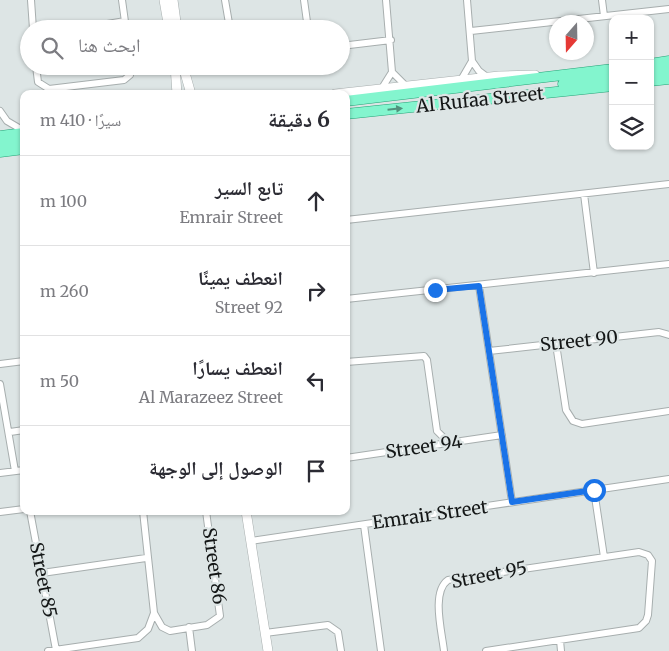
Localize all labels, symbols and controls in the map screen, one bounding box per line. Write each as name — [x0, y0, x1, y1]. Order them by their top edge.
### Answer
north arrow — [549, 15, 594, 60]
map controls — [609, 15, 654, 150]
button: + — [609, 15, 654, 60]
search box — [20, 20, 350, 75]
text: ابحث هنا — [78, 33, 140, 57]
icon: search — [38, 34, 66, 62]
button: − — [609, 60, 654, 105]
street label: Al Rufaa Street — [414, 81, 545, 118]
one-way arrow — [387, 105, 403, 113]
button: layers — [609, 105, 654, 150]
text: 6 دقيقة — [268, 106, 330, 133]
text: سيرًا · 410 m — [40, 110, 121, 130]
text: تابع السير — [215, 176, 283, 200]
icon: ahead — [302, 187, 330, 215]
text: 100 m — [40, 191, 87, 211]
text: Emrair Street — [179, 207, 283, 227]
text: انعطف يمينًا — [198, 266, 283, 290]
icon: right — [302, 277, 330, 305]
route end — [424, 279, 447, 302]
text: 260 m — [40, 281, 89, 301]
text: Street 92 — [215, 297, 283, 317]
street label: Street 90 — [539, 325, 619, 356]
text: انعطف يسارًا — [192, 356, 283, 380]
icon: left — [302, 367, 330, 395]
text: 50 m — [40, 371, 79, 391]
text: Al Marazeez Street — [139, 387, 283, 407]
street label: Street 94 — [384, 430, 464, 463]
text: الوصول إلى الوجهة — [149, 456, 283, 480]
icon: arrive — [302, 457, 330, 485]
route start — [583, 479, 606, 502]
street label: Emrair Street — [371, 495, 489, 534]
street label: Street 86 — [198, 526, 231, 606]
street label: Street 85 — [25, 540, 62, 620]
street label: Street 95 — [449, 556, 529, 593]

